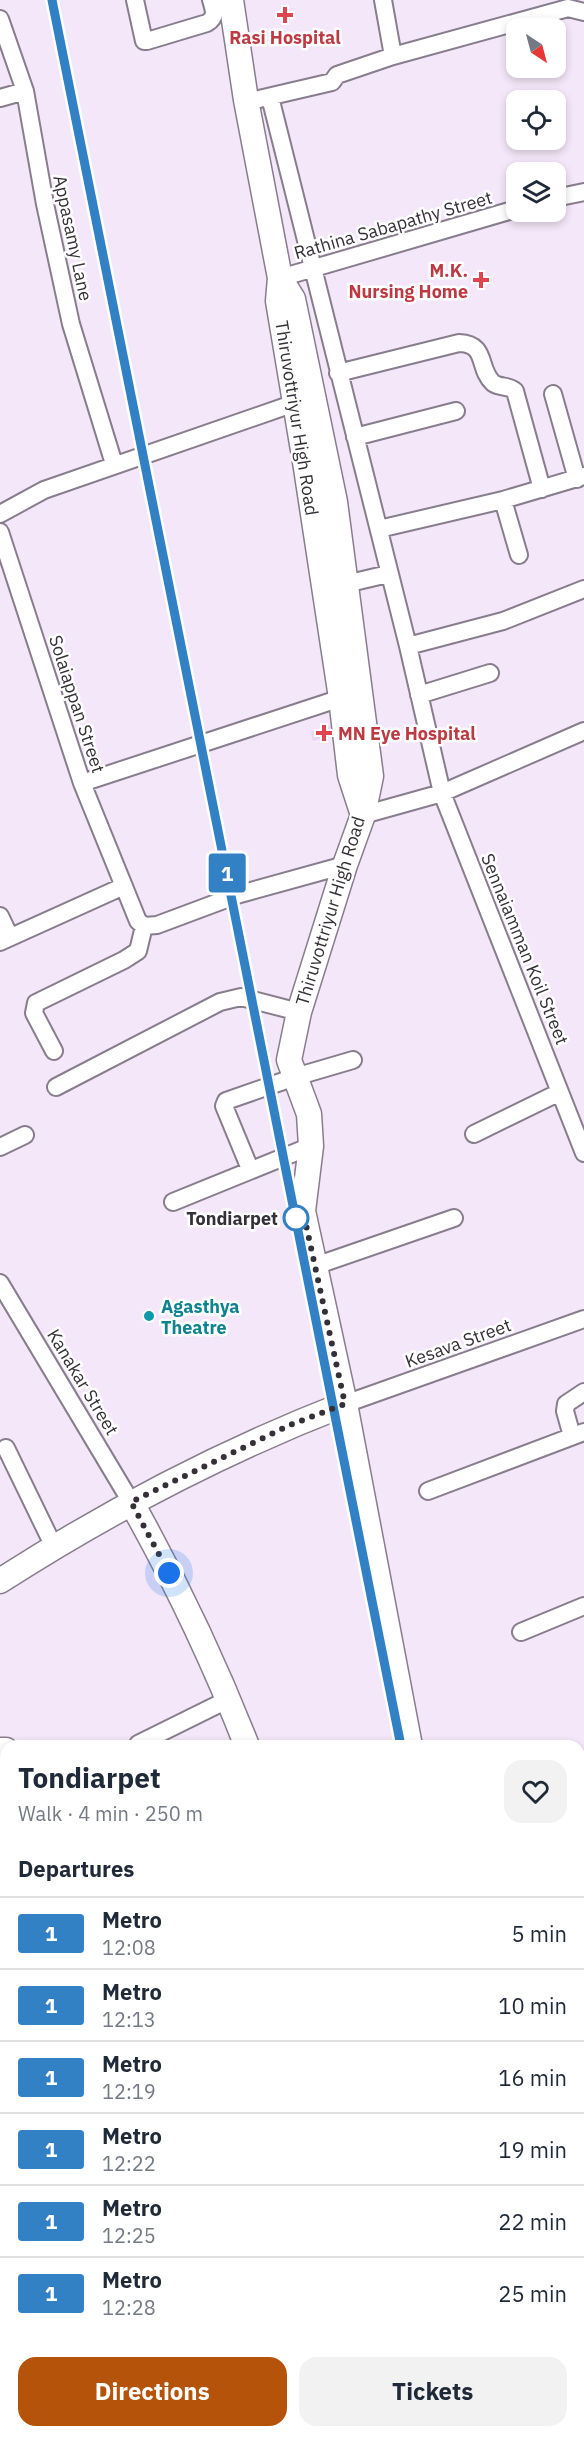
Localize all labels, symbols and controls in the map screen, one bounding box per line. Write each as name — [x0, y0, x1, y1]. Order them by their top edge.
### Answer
marker: Rasi Hospital — [276, 6, 294, 24]
north arrow — [506, 18, 566, 78]
map controls — [506, 18, 566, 222]
place label: Rasi Hospital — [229, 26, 341, 49]
button: locate — [506, 90, 566, 150]
button: layers — [506, 162, 566, 222]
street label: Appasamy Lane — [48, 173, 98, 303]
street label: Rathina Sabapathy Street — [291, 186, 495, 264]
place label: M.K. Nursing Home — [348, 259, 468, 303]
marker: M.K. Nursing Home — [472, 271, 490, 289]
street label: Thiruvottriyur High Road — [270, 319, 324, 517]
street label: Solaiappan Street — [44, 632, 110, 776]
place label: MN Eye Hospital — [338, 722, 476, 745]
marker: MN Eye Hospital — [315, 724, 333, 742]
street label: Thiruvottriyur High Road — [290, 814, 370, 1008]
street label: Sennaiamman Koil Street — [476, 850, 574, 1048]
line badge: 1 — [208, 854, 246, 892]
text: 1 — [221, 859, 233, 887]
marker: Tondiarpet — [283, 1205, 309, 1231]
place label: Tondiarpet — [186, 1207, 278, 1230]
place label: Agasthya Theatre — [161, 1295, 239, 1339]
marker: Agasthya Theatre — [142, 1309, 156, 1323]
street label: Kesava Street — [402, 1313, 514, 1373]
street label: Kanakar Street — [42, 1325, 124, 1439]
your location — [154, 1558, 184, 1588]
text: Tondiarpet — [18, 1759, 161, 1796]
button: heart — [504, 1760, 567, 1823]
text: Walk · 4 min · 250 m — [18, 1800, 203, 1827]
text: Departures — [18, 1854, 134, 1883]
text: Metro — [102, 1905, 162, 1934]
text: 1 — [45, 1919, 57, 1947]
text: 5 min — [511, 1919, 567, 1948]
text: 12:08 — [102, 1934, 156, 1961]
text: Metro — [102, 1977, 162, 2006]
text: 1 — [45, 1991, 57, 2019]
text: 10 min — [498, 1991, 567, 2020]
text: 12:13 — [102, 2006, 156, 2033]
text: Metro — [102, 2049, 162, 2078]
text: 1 — [45, 2063, 57, 2091]
text: 16 min — [498, 2063, 567, 2092]
text: 12:19 — [102, 2078, 156, 2105]
text: Metro — [102, 2121, 162, 2150]
text: 1 — [45, 2135, 57, 2163]
text: 19 min — [498, 2135, 567, 2164]
text: 12:22 — [102, 2150, 156, 2177]
text: Metro — [102, 2193, 162, 2222]
text: 1 — [45, 2207, 57, 2235]
text: 22 min — [498, 2207, 567, 2236]
text: 12:25 — [102, 2222, 156, 2249]
text: Metro — [102, 2265, 162, 2294]
text: 1 — [45, 2279, 57, 2307]
text: 25 min — [498, 2279, 567, 2308]
text: 12:28 — [102, 2294, 156, 2321]
button: Directions — [18, 2357, 287, 2426]
button: Tickets — [299, 2357, 567, 2426]

